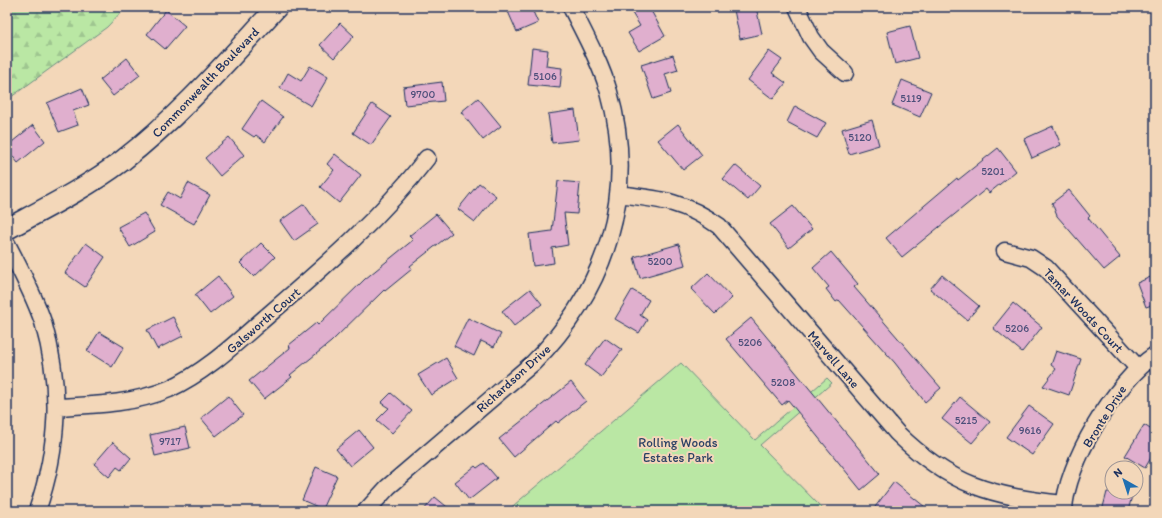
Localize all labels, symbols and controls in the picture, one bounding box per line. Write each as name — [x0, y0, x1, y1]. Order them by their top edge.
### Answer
street label: Commonwealth Boulevard — [149, 24, 262, 141]
house number: 5106 — [533, 70, 557, 83]
house number: 9700 — [411, 88, 436, 101]
house number: 5119 — [900, 92, 922, 105]
house number: 5120 — [848, 131, 872, 144]
house number: 5201 — [981, 165, 1005, 178]
house number: 5200 — [647, 255, 673, 268]
street label: Tamar Woods Court — [1041, 265, 1127, 356]
street label: Galsworth Court — [223, 284, 303, 356]
house number: 5206 — [1005, 322, 1029, 335]
street label: Marvell Lane — [805, 328, 863, 391]
house number: 5206 — [738, 336, 762, 349]
street label: Richardson Drive — [473, 341, 554, 416]
house number: 5208 — [771, 376, 795, 389]
street label: Bronte Drive — [1079, 382, 1129, 450]
house number: 5215 — [955, 414, 977, 427]
house number: 9616 — [1019, 424, 1041, 437]
house number: 9717 — [159, 435, 181, 448]
park label: Rolling Woods Estates Park — [638, 435, 718, 465]
north arrow — [1104, 460, 1144, 500]
text: N — [1111, 465, 1125, 480]

